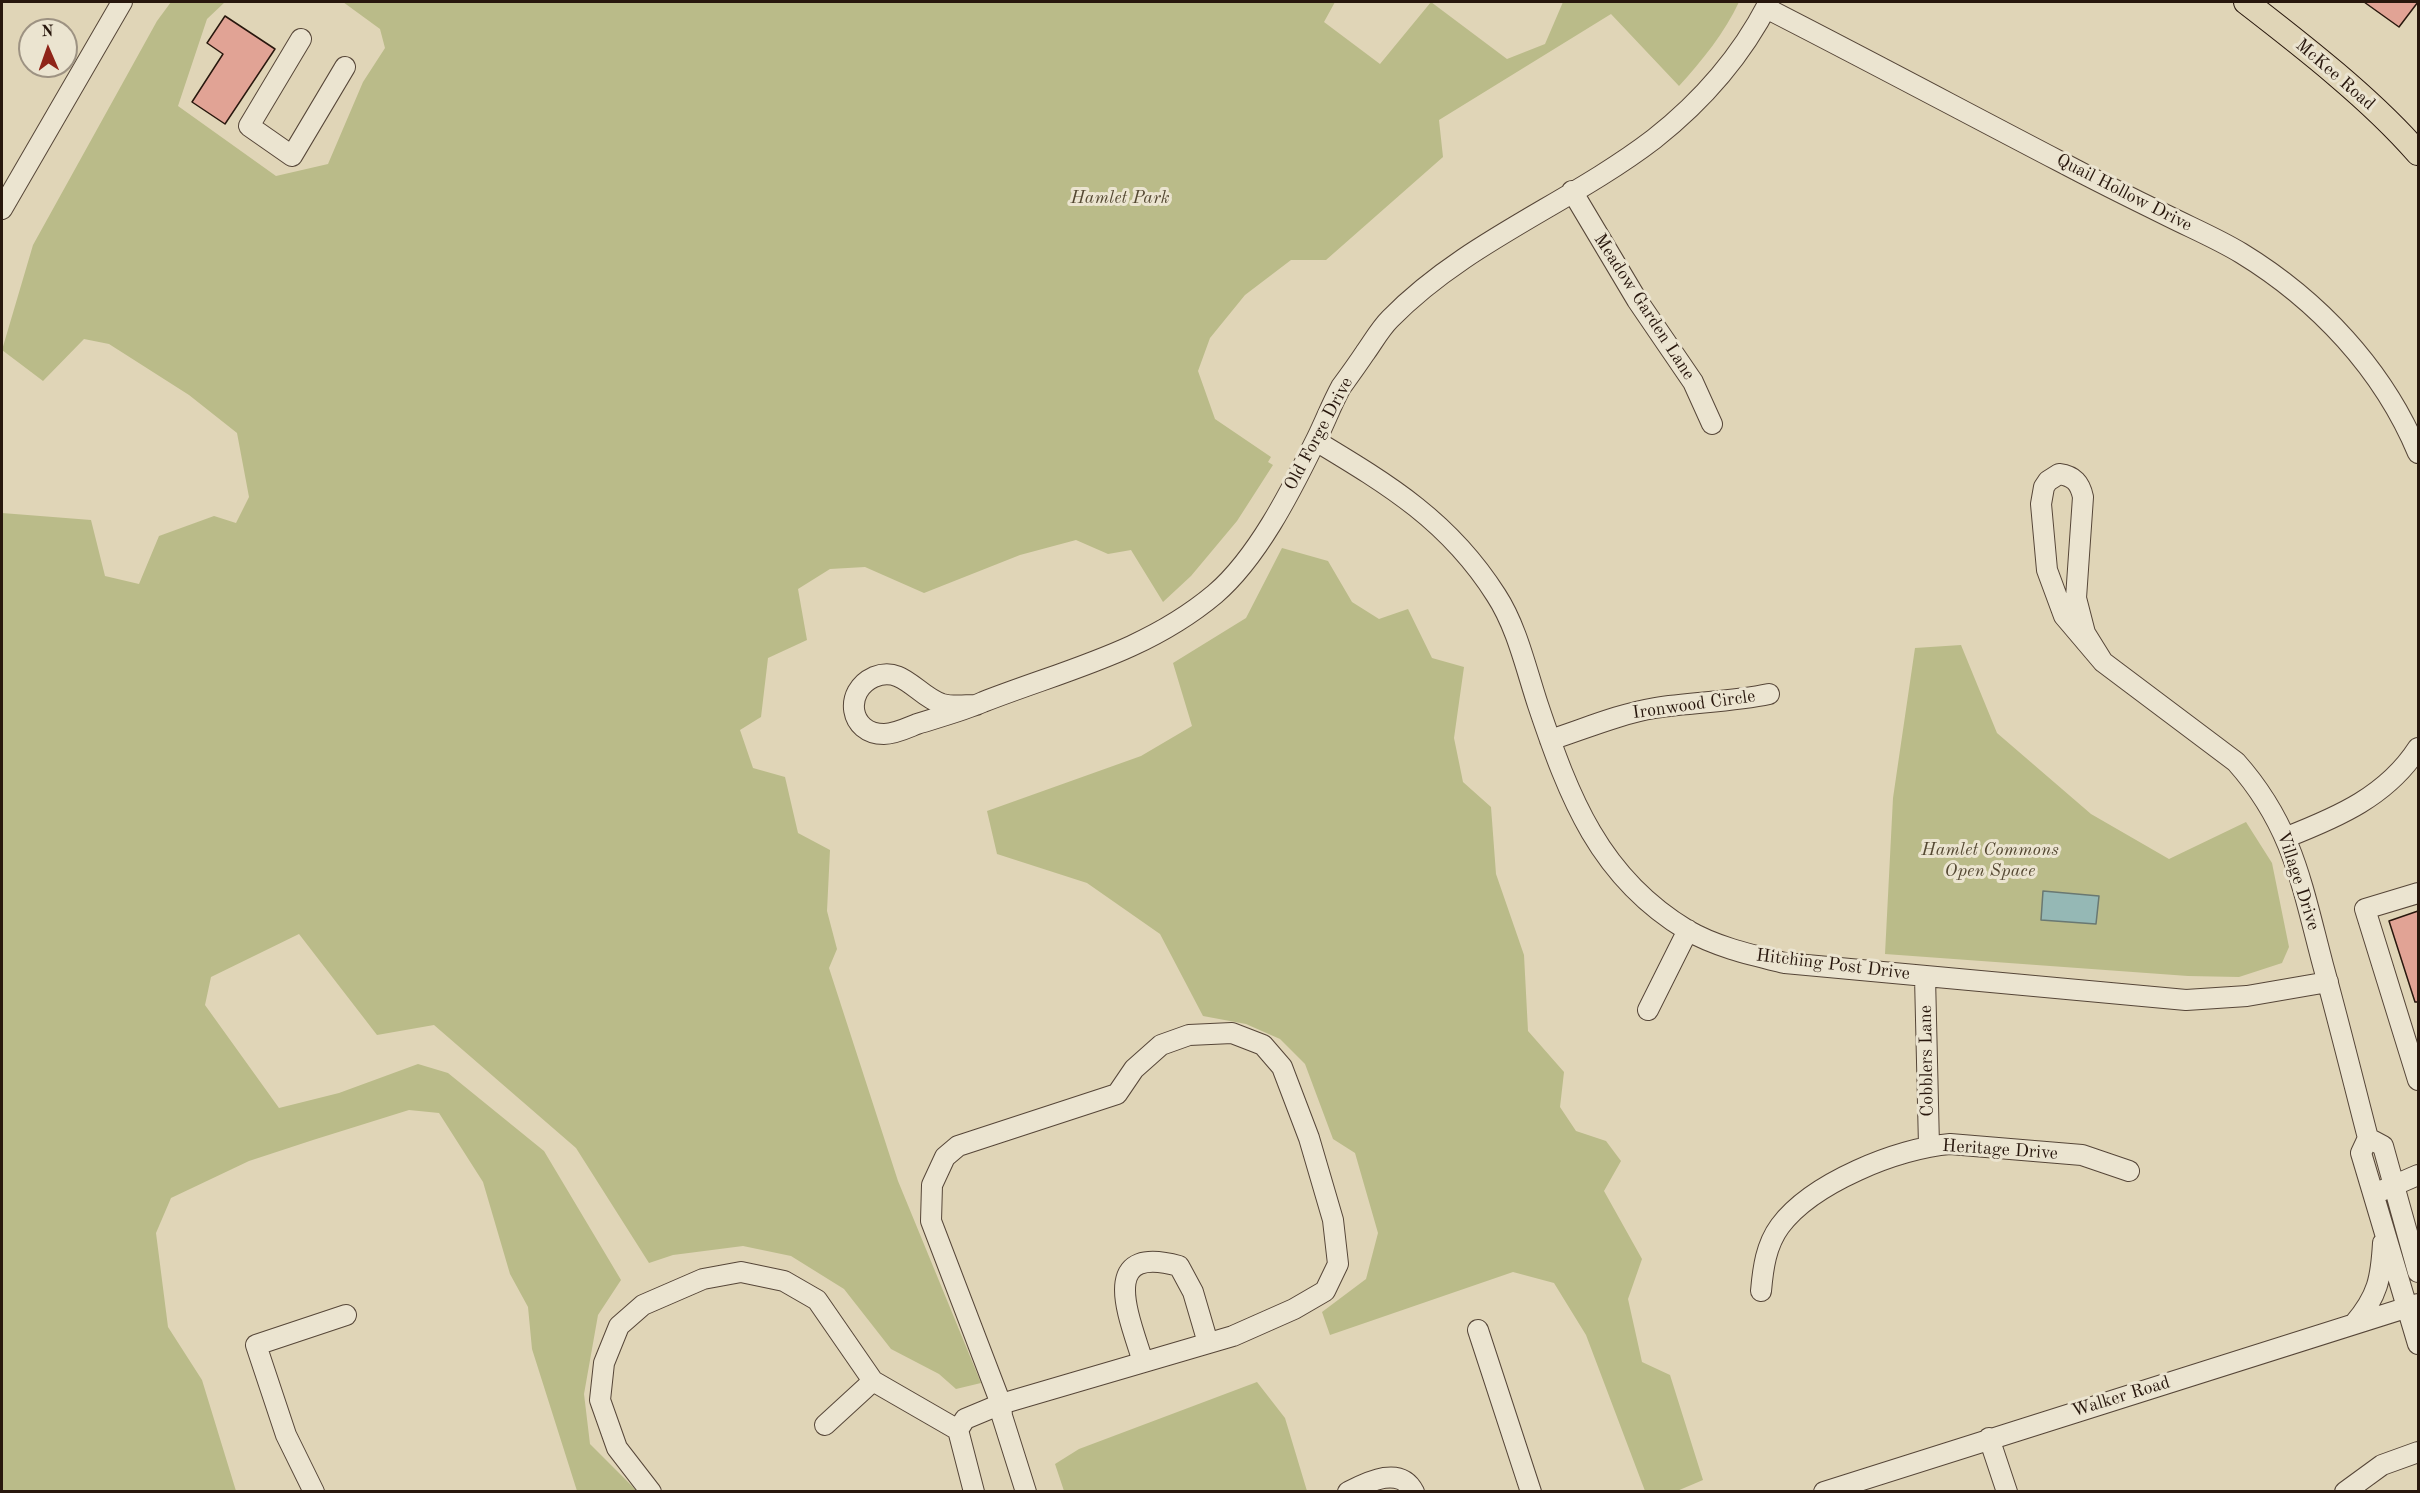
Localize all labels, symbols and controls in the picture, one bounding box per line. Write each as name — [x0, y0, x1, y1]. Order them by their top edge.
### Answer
north arrow — [18, 18, 78, 78]
text: N — [41, 24, 54, 40]
street label: McKee Road — [2291, 35, 2379, 115]
street label: Quail Hollow Drive — [2052, 149, 2196, 237]
park label: Hamlet Park — [1070, 187, 1170, 209]
street label: Meadow Garden Lane — [1589, 230, 1699, 384]
street label: Old Forge Drive — [1280, 374, 1358, 494]
street label: Ironwood Circle — [1631, 686, 1757, 724]
street label: Village Drive — [2272, 829, 2324, 933]
park label: Hamlet Commons Open Space — [1921, 839, 2059, 882]
street label: Hitching Post Drive — [1755, 945, 1911, 985]
street label: Cobblers Lane — [1915, 1005, 1939, 1117]
street label: Heritage Drive — [1941, 1135, 2059, 1165]
street label: Walker Road — [2069, 1372, 2173, 1422]

